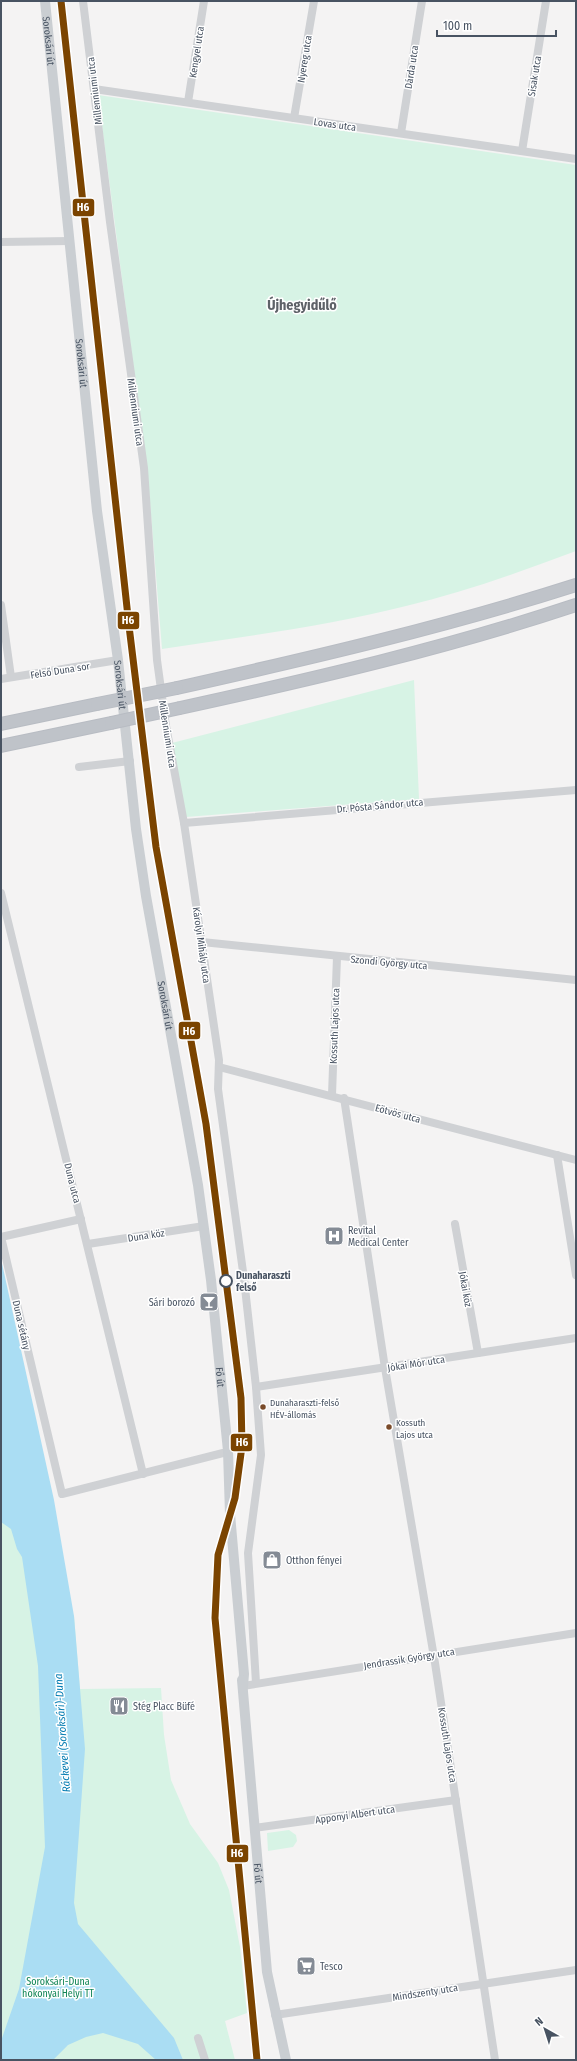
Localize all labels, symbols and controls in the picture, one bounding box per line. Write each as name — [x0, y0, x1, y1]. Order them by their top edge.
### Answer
scale bar — [437, 12, 556, 38]
street label: Soroksári út — [40, 16, 57, 67]
text: 100 m — [443, 19, 472, 33]
street label: Kengyel utca — [187, 26, 207, 79]
street label: Nyereg utca — [295, 34, 315, 84]
street label: Dárda utca — [403, 44, 421, 90]
street label: Sisak utca — [526, 55, 544, 97]
street label: Millenniumi utca — [85, 56, 105, 125]
street label: Lovas utca — [313, 116, 357, 134]
line badge: H6 — [72, 198, 95, 217]
text: H6 — [77, 201, 89, 214]
district label: Újhegyidűlő — [267, 296, 337, 314]
street label: Soroksári út — [72, 338, 90, 389]
street label: Millenniumi utca — [124, 378, 146, 447]
line badge: H6 — [117, 611, 140, 630]
text: H6 — [122, 614, 134, 627]
street label: Felső Duna sor — [29, 659, 91, 682]
street label: Soroksári út — [111, 660, 129, 711]
street label: Millenniumi utca — [156, 700, 178, 769]
street label: Dr. Pósta Sándor utca — [336, 796, 424, 816]
street label: Károlyi Mihály utca — [190, 906, 212, 984]
street label: Szondi György utca — [350, 954, 428, 972]
street label: Soroksári út — [154, 980, 175, 1032]
street label: Kossuth Lajos utca — [328, 988, 342, 1064]
line badge: H6 — [178, 1021, 201, 1040]
text: H6 — [183, 1025, 195, 1038]
street label: Eötvös utca — [374, 1102, 422, 1126]
street label: Duna utca — [61, 1162, 83, 1205]
hospital icon: Revital Medical Center — [323, 1225, 345, 1247]
place label: Revital Medical Center — [348, 1225, 409, 1249]
street label: Duna köz — [127, 1227, 166, 1245]
place label: Dunaharaszti felső — [236, 1270, 291, 1294]
street label: Jókai köz — [456, 1270, 474, 1308]
marker: Dunaharaszti felső — [219, 1274, 233, 1288]
bar icon: Sári borozó — [198, 1291, 220, 1313]
place label: Sári borozó — [149, 1297, 195, 1309]
street label: Duna sétány — [9, 1299, 33, 1352]
street label: Jókai Mór utca — [387, 1354, 446, 1374]
street label: Fő út — [213, 1367, 227, 1389]
place label: Dunaharaszti-felső HÉV-állomás — [270, 1398, 340, 1420]
marker: Dunaharaszti-felső HÉV-állomás — [258, 1402, 268, 1412]
place label: Kossuth Lajos utca — [396, 1418, 433, 1440]
marker: Kossuth Lajos utca — [384, 1422, 394, 1432]
line badge: H6 — [230, 1433, 253, 1452]
text: H6 — [236, 1436, 248, 1449]
shop icon: Otthon fényei — [261, 1549, 283, 1571]
place label: Otthon fényei — [286, 1555, 342, 1567]
street label: Jendrassik György utca — [363, 1646, 456, 1672]
water label: Ráckevei (Soroksári)-Duna — [52, 1673, 73, 1793]
restaurant icon: Stég Placc Büfé — [108, 1695, 130, 1717]
place label: Stég Placc Büfé — [133, 1701, 195, 1713]
street label: Kossuth Lajos utca — [435, 1707, 459, 1784]
street label: Apponyi Albert utca — [315, 1803, 396, 1827]
line badge: H6 — [226, 1844, 249, 1863]
text: H6 — [231, 1847, 243, 1860]
street label: Fő út — [251, 1863, 265, 1885]
supermarket icon: Tesco — [295, 1955, 317, 1977]
place label: Tesco — [320, 1961, 343, 1973]
park label: Soroksári-Duna hókonyai Helyi TT — [22, 1976, 94, 2000]
street label: Mindszenty utca — [392, 1982, 459, 2004]
north arrow — [525, 2009, 565, 2049]
text: N — [532, 2014, 546, 2029]

